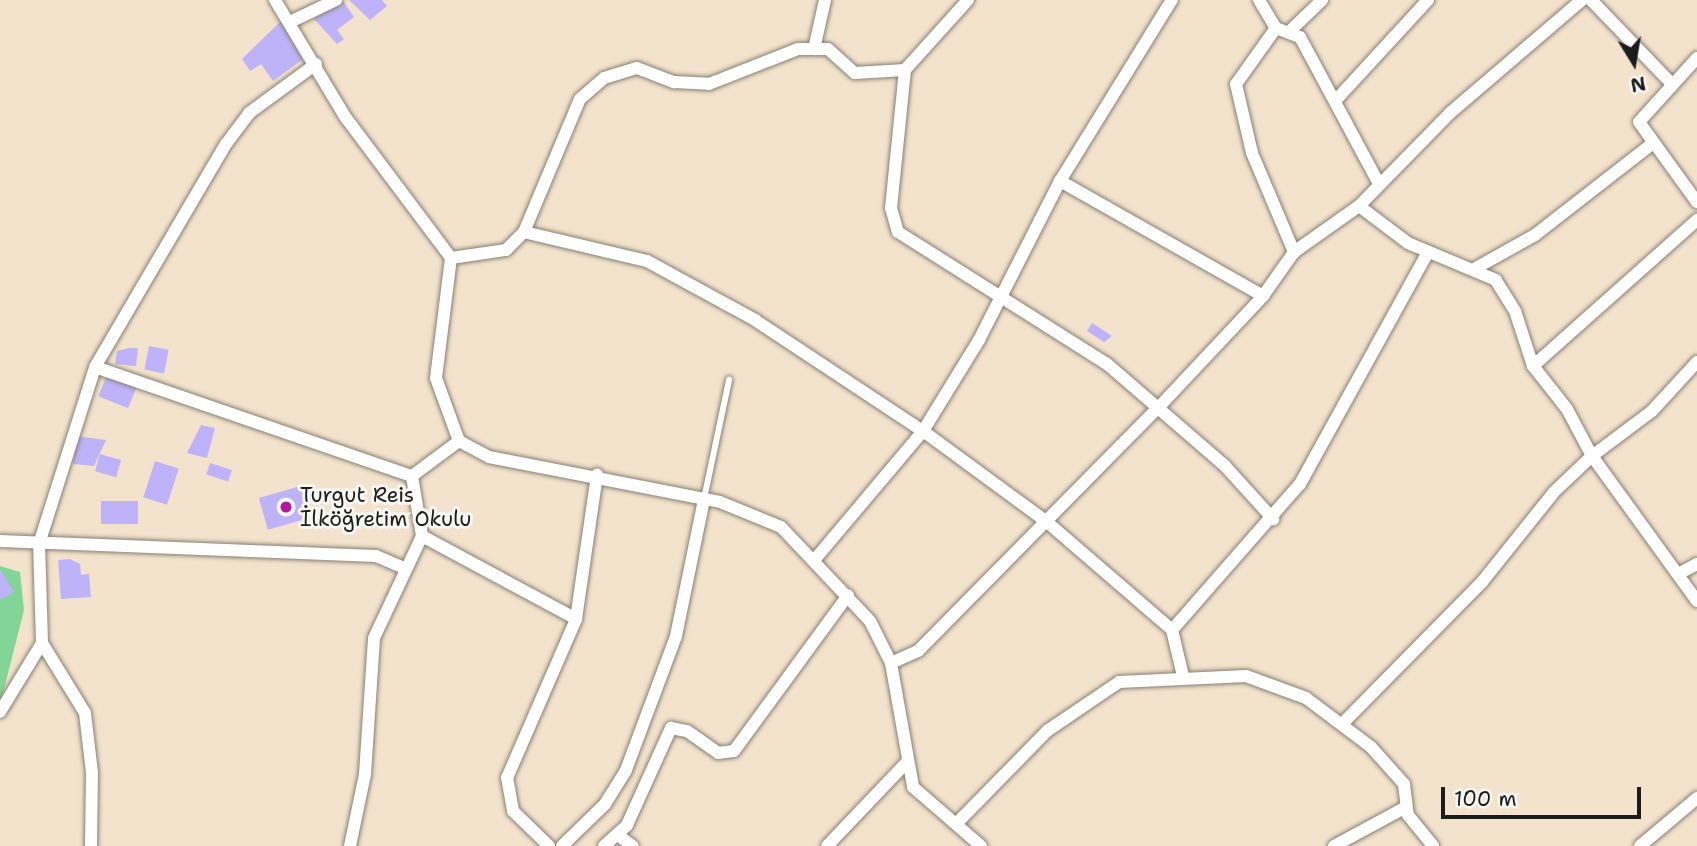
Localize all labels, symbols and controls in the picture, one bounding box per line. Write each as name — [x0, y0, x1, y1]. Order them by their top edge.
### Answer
north arrow — [1599, 28, 1669, 98]
text: N — [1628, 70, 1648, 98]
place label: Turgut Reis İlköğretim Okulu — [300, 482, 471, 532]
marker: Turgut Reis İlköğretim Okulu — [278, 499, 294, 515]
scale bar — [1445, 772, 1644, 816]
text: 100 m — [1454, 785, 1517, 813]

